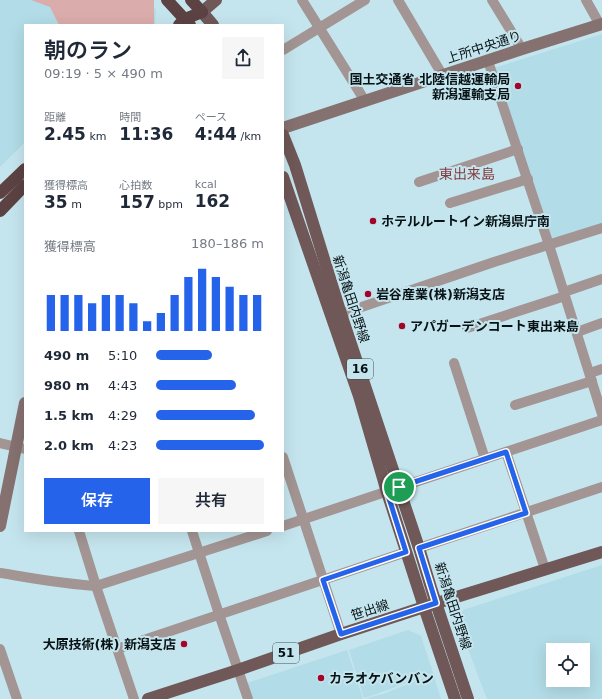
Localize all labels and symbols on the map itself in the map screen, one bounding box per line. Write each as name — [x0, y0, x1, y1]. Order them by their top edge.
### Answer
street label: 上所中央通り — [445, 28, 523, 66]
place label: 国土交通省 北陸信越運輸局 新潟運輸支局 — [349, 72, 510, 102]
marker: 国土交通省 北陸信越運輸局 新潟運輸支局 — [513, 81, 523, 91]
district label: 東出来島 — [439, 166, 495, 182]
place label: ホテルルートイン新潟県庁南 — [381, 214, 550, 229]
marker: ホテルルートイン新潟県庁南 — [368, 216, 378, 226]
street label: 新潟亀田内野線 — [330, 253, 372, 345]
place label: 岩谷産業(株)新潟支店 — [376, 287, 505, 302]
marker: 岩谷産業(株)新潟支店 — [363, 289, 373, 299]
place label: アパガーデンコート東出来島 — [410, 319, 579, 334]
marker: アパガーデンコート東出来島 — [397, 321, 407, 331]
road number: 16 — [347, 359, 373, 379]
pin — [382, 470, 416, 504]
street label: 新潟亀田内野線 — [432, 560, 474, 652]
street label: 笹出線 — [349, 597, 391, 623]
place label: 大原技術(株) 新潟支店 — [43, 637, 176, 652]
marker: 大原技術(株) 新潟支店 — [179, 639, 189, 649]
road number: 51 — [273, 643, 299, 663]
place label: カラオケバンバン — [329, 671, 434, 686]
marker: カラオケバンバン — [316, 673, 326, 683]

